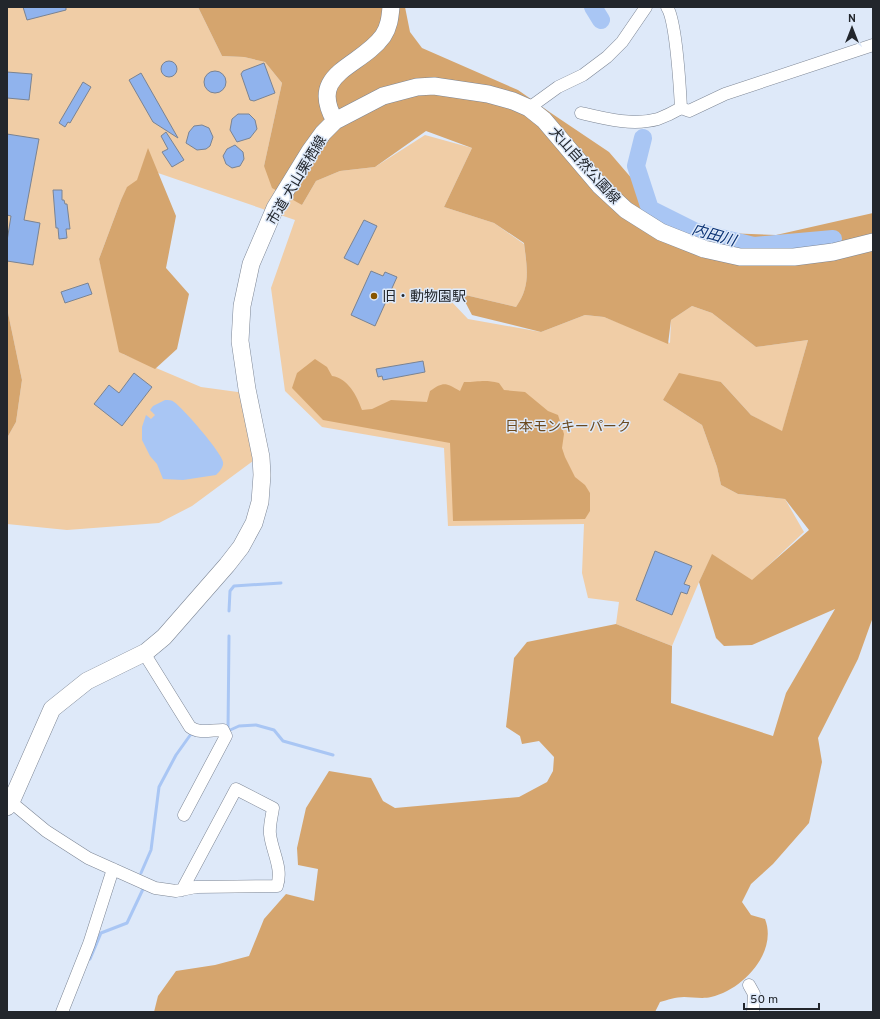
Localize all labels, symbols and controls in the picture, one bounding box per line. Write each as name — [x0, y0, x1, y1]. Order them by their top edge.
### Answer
north arrow — [832, 8, 872, 48]
text: N — [848, 12, 856, 26]
street label: 犬山自然公園線 — [545, 123, 624, 208]
street label: 市道 犬山栗栖線 — [264, 133, 331, 229]
water label: 内田川 — [689, 221, 740, 252]
place label: 旧・動物園駅 — [382, 288, 466, 306]
marker: 旧・動物園駅 — [369, 291, 379, 301]
park label: 日本モンキーパーク — [505, 419, 631, 436]
scale bar — [744, 985, 819, 1011]
text: 50 m — [750, 992, 778, 1008]

